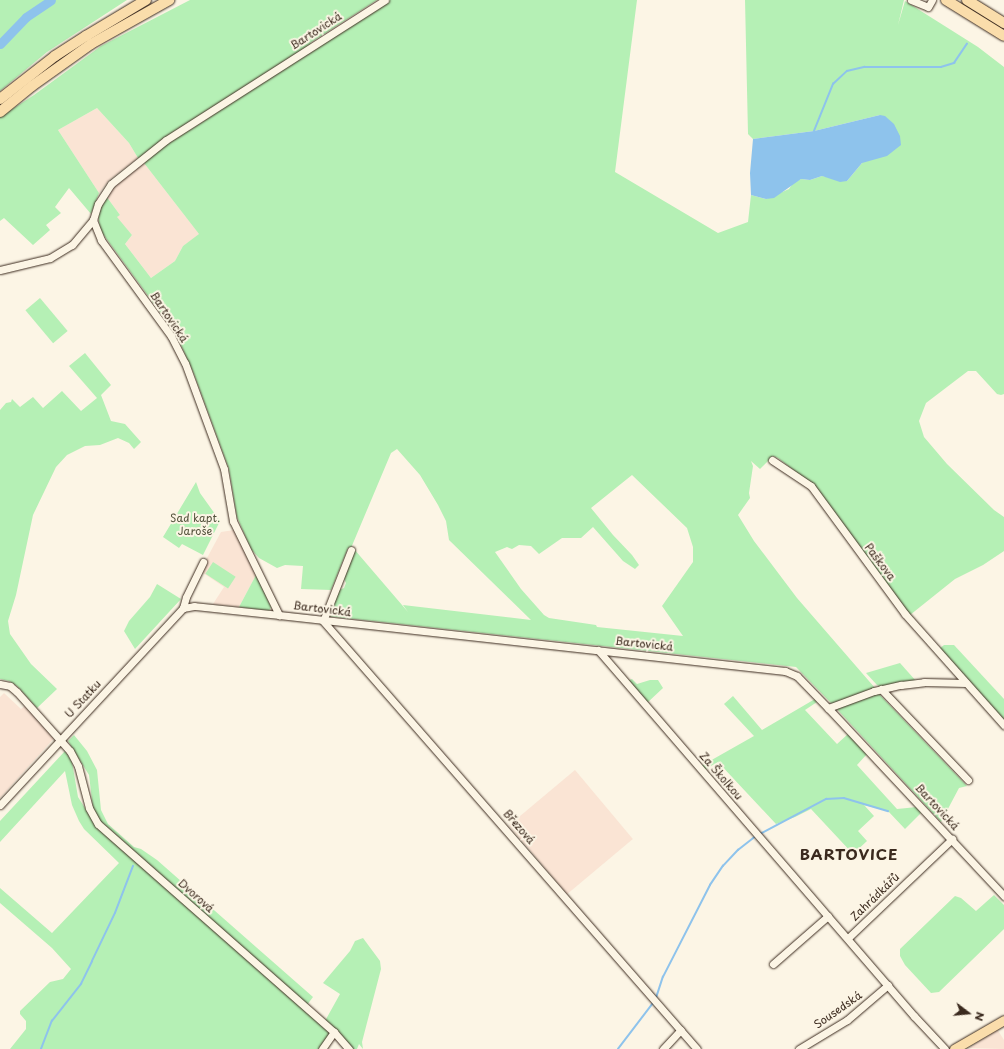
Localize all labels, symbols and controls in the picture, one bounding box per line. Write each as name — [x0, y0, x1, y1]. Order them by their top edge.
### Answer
street label: Bartovická — [288, 10, 344, 52]
street label: Bartovická — [147, 289, 191, 345]
park label: Sad kapt. Jaroše — [170, 512, 220, 538]
street label: Paškova — [862, 541, 898, 583]
street label: Bartovická — [292, 599, 352, 619]
street label: Bartovická — [614, 634, 674, 654]
street label: U Statku — [62, 677, 104, 721]
street label: Za Školkou — [697, 749, 745, 803]
street label: Bartovická — [912, 781, 962, 833]
street label: Březová — [500, 807, 538, 847]
district label: BARTOVICE — [800, 845, 898, 863]
street label: Zahrádkářů — [848, 870, 902, 924]
street label: Dvorová — [175, 877, 217, 915]
street label: Sousedská — [812, 989, 864, 1031]
north arrow — [948, 993, 988, 1033]
text: N — [971, 1010, 989, 1023]

